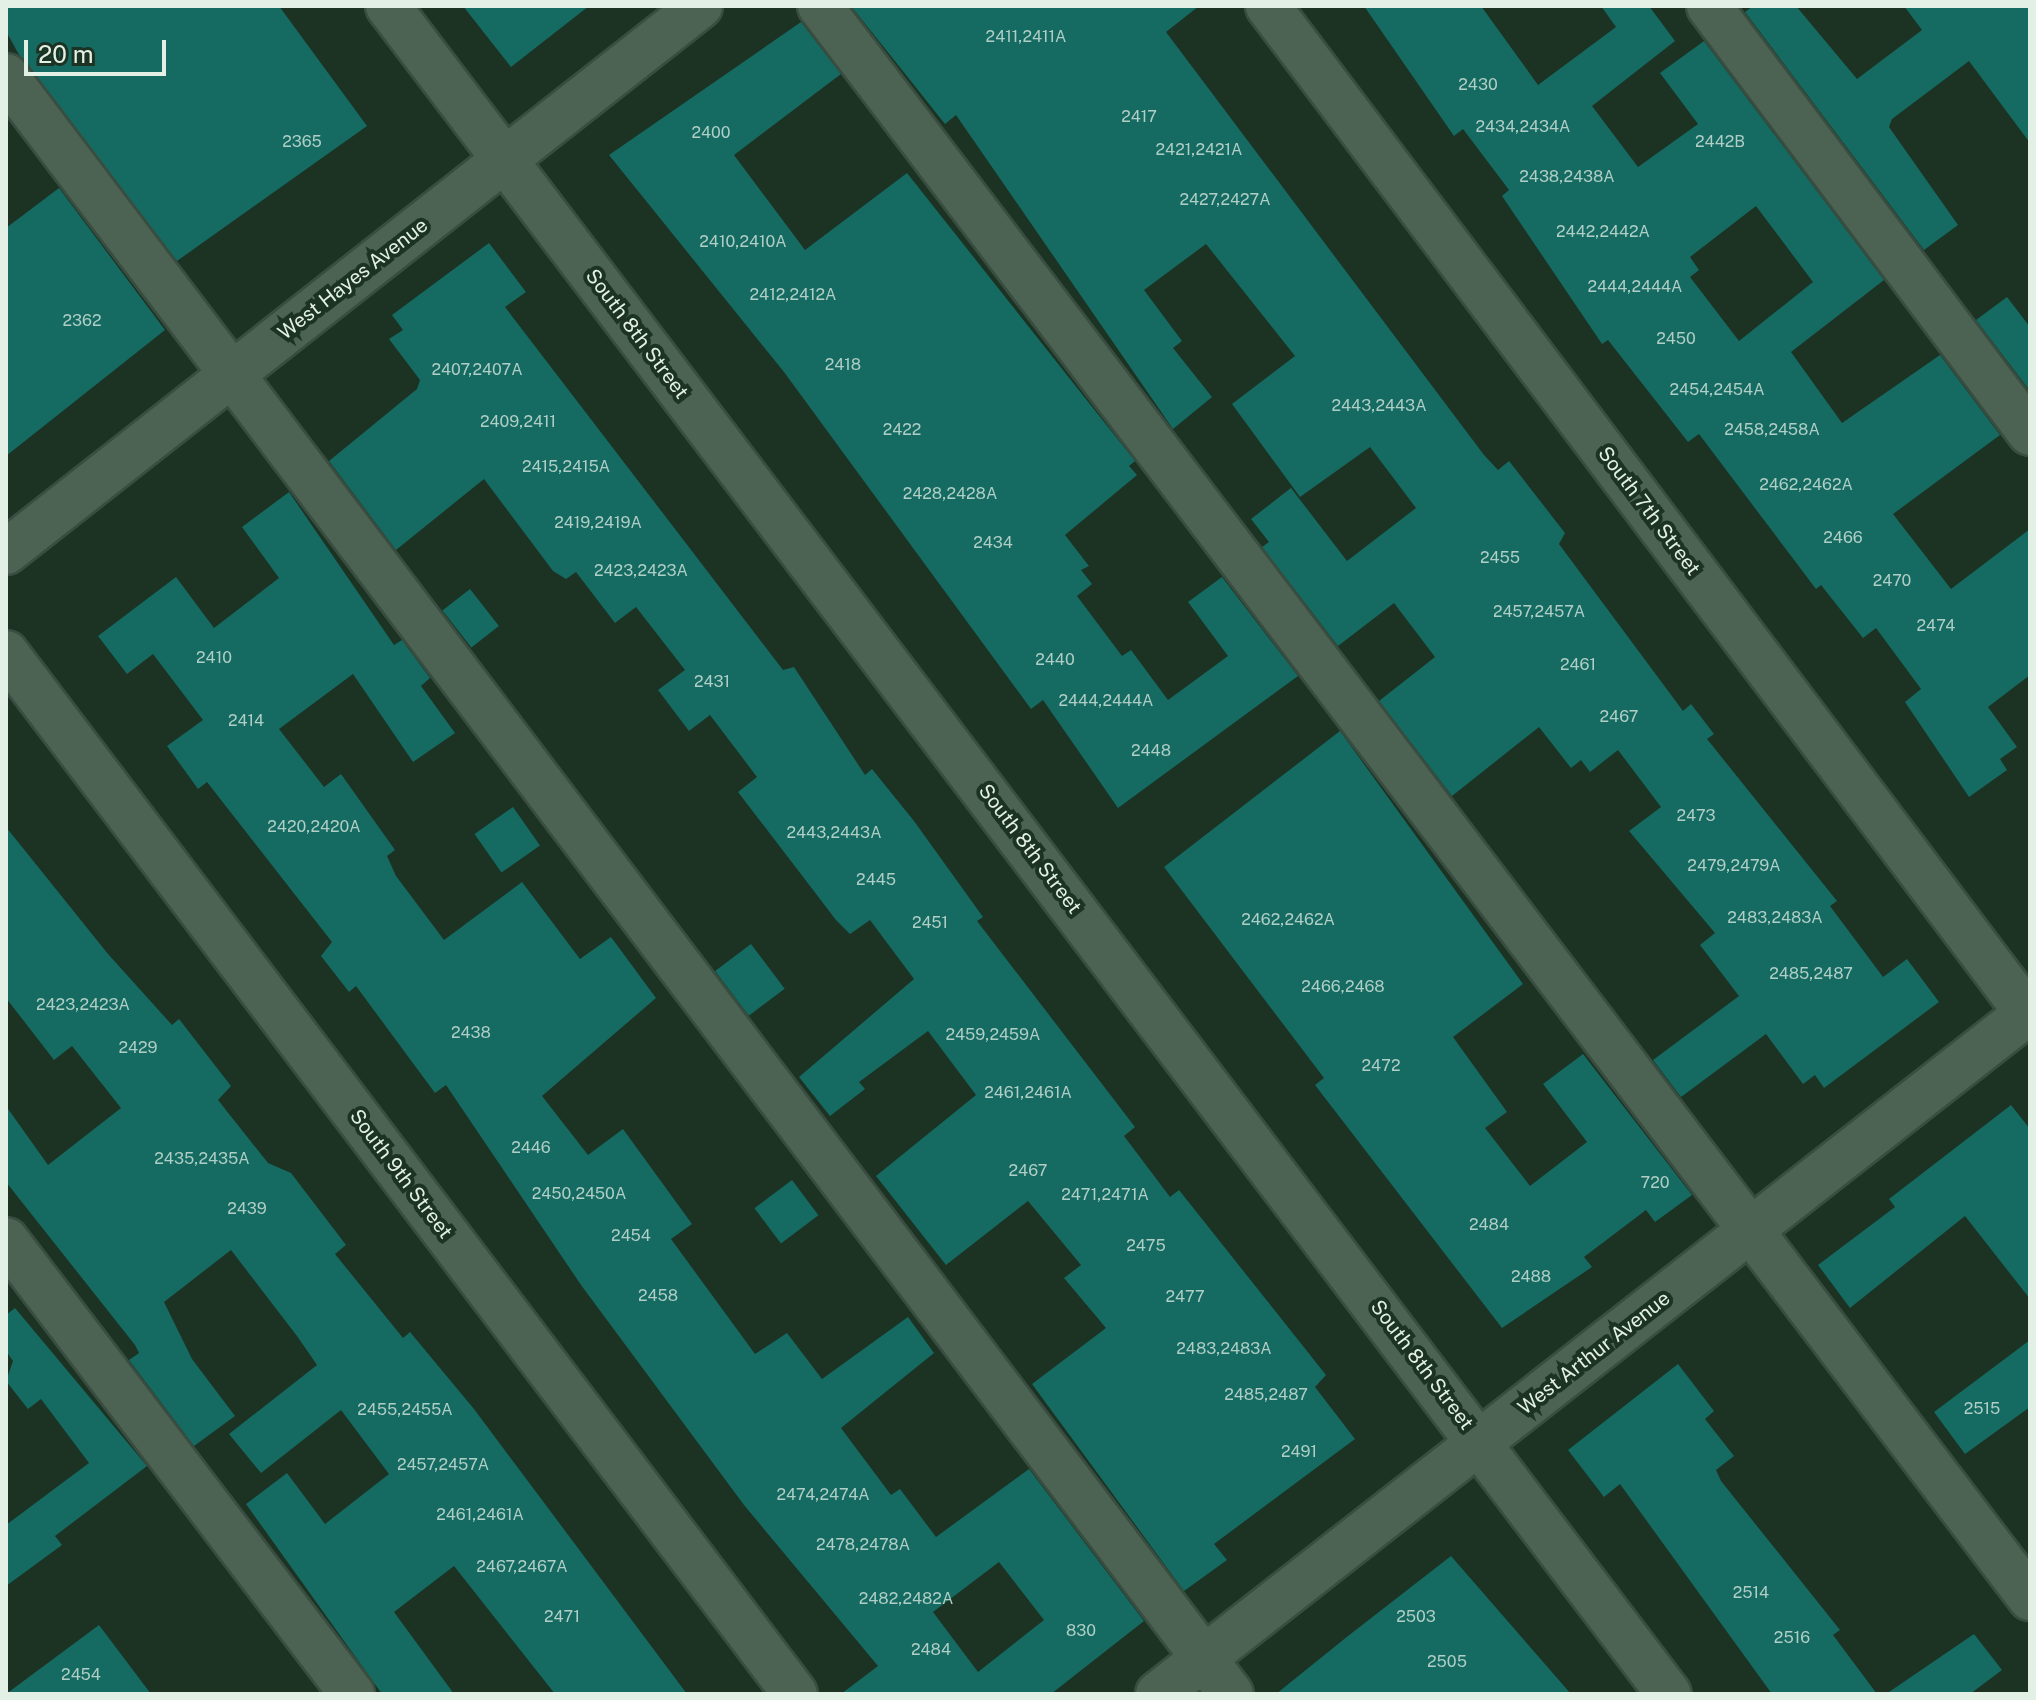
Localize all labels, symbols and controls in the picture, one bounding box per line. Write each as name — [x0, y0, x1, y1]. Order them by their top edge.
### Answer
scale bar — [28, 24, 170, 74]
house number: 2411,2411A — [986, 27, 1066, 47]
text: 20 m — [38, 40, 94, 68]
house number: 2430 — [1458, 75, 1498, 95]
house number: 2417 — [1121, 107, 1157, 127]
house number: 2434,2434A — [1476, 117, 1570, 137]
house number: 2400 — [691, 123, 731, 143]
house number: 2365 — [282, 132, 322, 152]
house number: 2442B — [1695, 132, 1745, 152]
house number: 2421,2421A — [1156, 140, 1242, 160]
house number: 2438,2438A — [1519, 167, 1615, 187]
house number: 2427,2427A — [1179, 190, 1271, 210]
street label: West Hayes Avenue — [273, 213, 433, 345]
house number: 2442,2442A — [1556, 222, 1650, 242]
house number: 2410,2410A — [699, 232, 787, 252]
street label: South 8th Street — [580, 264, 694, 404]
house number: 2444,2444A — [1588, 277, 1682, 297]
house number: 2412,2412A — [750, 285, 836, 305]
house number: 2362 — [62, 311, 102, 331]
house number: 2450 — [1656, 329, 1696, 349]
house number: 2418 — [825, 355, 861, 375]
house number: 2407,2407A — [431, 360, 523, 380]
house number: 2454,2454A — [1669, 380, 1765, 400]
house number: 2443,2443A — [1332, 396, 1426, 416]
house number: 2409,2411 — [480, 412, 556, 432]
house number: 2422 — [883, 420, 921, 440]
house number: 2458,2458A — [1724, 420, 1820, 440]
street label: South 7th Street — [1593, 442, 1705, 580]
house number: 2415,2415A — [522, 457, 610, 477]
house number: 2462,2462A — [1759, 475, 1853, 495]
house number: 2428,2428A — [903, 484, 997, 504]
house number: 2419,2419A — [554, 513, 642, 533]
house number: 2466 — [1823, 528, 1863, 548]
house number: 2434 — [973, 533, 1013, 553]
house number: 2455 — [1480, 548, 1520, 568]
house number: 2423,2423A — [594, 561, 688, 581]
house number: 2470 — [1873, 571, 1911, 591]
house number: 2457,2457A — [1493, 602, 1585, 622]
house number: 2474 — [1917, 616, 1955, 636]
house number: 2410 — [196, 648, 232, 668]
house number: 2440 — [1035, 650, 1075, 670]
house number: 2461 — [1560, 655, 1596, 675]
house number: 2431 — [694, 672, 730, 692]
house number: 2444,2444A — [1059, 691, 1153, 711]
house number: 2467 — [1600, 707, 1638, 727]
house number: 2414 — [228, 711, 264, 731]
house number: 2448 — [1131, 741, 1171, 761]
street label: South 8th Street — [973, 779, 1087, 919]
house number: 2473 — [1677, 806, 1715, 826]
house number: 2420,2420A — [267, 817, 361, 837]
house number: 2443,2443A — [787, 823, 881, 843]
house number: 2479,2479A — [1687, 856, 1781, 876]
house number: 2445 — [856, 870, 896, 890]
house number: 2483,2483A — [1727, 908, 1823, 928]
house number: 2462,2462A — [1241, 910, 1335, 930]
house number: 2451 — [912, 913, 948, 933]
house number: 2485,2487 — [1769, 964, 1853, 984]
house number: 2466,2468 — [1301, 977, 1385, 997]
house number: 2423,2423A — [36, 995, 130, 1015]
house number: 2438 — [451, 1023, 491, 1043]
house number: 2459,2459A — [946, 1025, 1040, 1045]
house number: 2429 — [118, 1038, 158, 1058]
house number: 2472 — [1362, 1056, 1400, 1076]
house number: 2461,2461A — [984, 1083, 1072, 1103]
street label: South 9th Street — [345, 1105, 457, 1243]
house number: 2446 — [511, 1138, 551, 1158]
house number: 2435,2435A — [154, 1149, 250, 1169]
house number: 2467 — [1009, 1161, 1047, 1181]
house number: 720 — [1640, 1173, 1670, 1193]
house number: 2450,2450A — [532, 1184, 626, 1204]
house number: 2471,2471A — [1061, 1185, 1149, 1205]
house number: 2439 — [227, 1199, 267, 1219]
house number: 2484 — [1469, 1215, 1509, 1235]
house number: 2454 — [611, 1226, 651, 1246]
house number: 2475 — [1126, 1236, 1166, 1256]
house number: 2488 — [1511, 1267, 1551, 1287]
house number: 2458 — [638, 1286, 678, 1306]
street label: West Arthur Avenue — [1513, 1286, 1675, 1420]
house number: 2477 — [1165, 1287, 1205, 1307]
street label: South 8th Street — [1365, 1295, 1479, 1435]
house number: 2483,2483A — [1176, 1339, 1272, 1359]
house number: 2485,2487 — [1224, 1385, 1308, 1405]
house number: 2515 — [1964, 1399, 2000, 1419]
house number: 2455,2455A — [357, 1400, 453, 1420]
house number: 2491 — [1281, 1442, 1317, 1462]
house number: 2457,2457A — [397, 1455, 489, 1475]
house number: 2474,2474A — [776, 1485, 870, 1505]
house number: 2461,2461A — [436, 1505, 524, 1525]
house number: 2478,2478A — [816, 1535, 910, 1555]
house number: 2467,2467A — [476, 1557, 568, 1577]
house number: 2514 — [1733, 1583, 1769, 1603]
house number: 2482,2482A — [859, 1589, 953, 1609]
house number: 2471 — [544, 1607, 580, 1627]
house number: 2503 — [1396, 1607, 1436, 1627]
house number: 830 — [1066, 1621, 1096, 1641]
house number: 2516 — [1774, 1628, 1810, 1648]
house number: 2484 — [911, 1640, 951, 1660]
house number: 2505 — [1427, 1652, 1467, 1672]
house number: 2454 — [61, 1665, 101, 1685]

